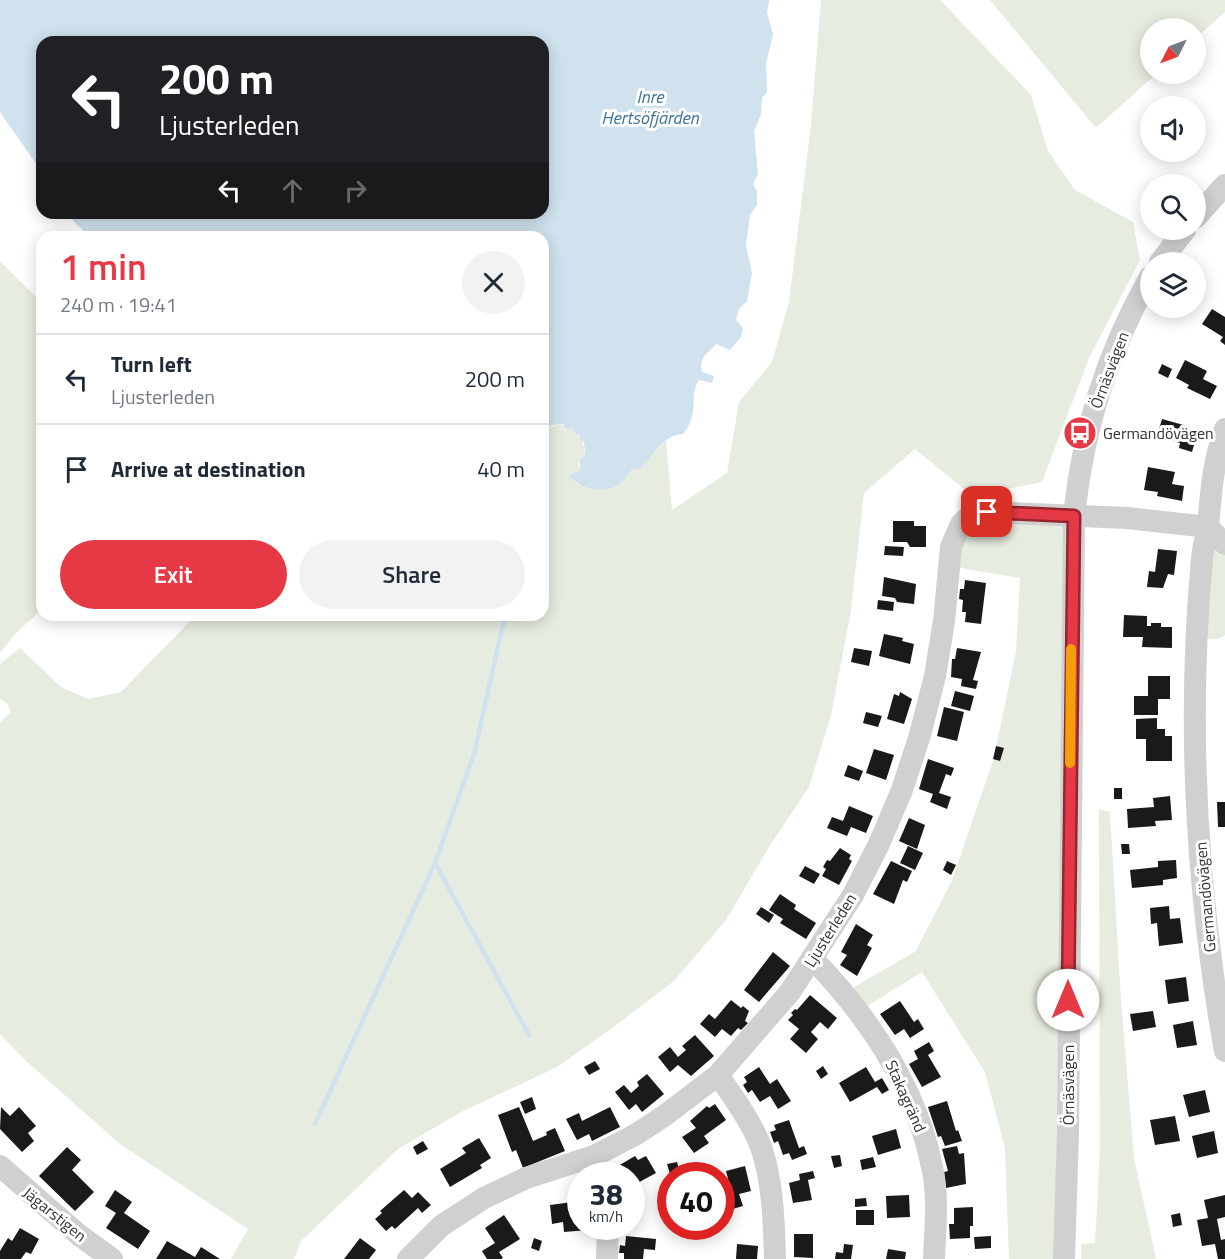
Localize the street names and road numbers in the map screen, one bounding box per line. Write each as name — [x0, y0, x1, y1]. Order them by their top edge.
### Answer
street label: Örnäsvägen — [1083, 328, 1135, 412]
street label: Germandövägen — [1188, 841, 1222, 953]
street label: Ljusterleden — [798, 888, 862, 972]
street label: Örnäsvägen — [1056, 1045, 1080, 1125]
street label: Stakagränd — [879, 1056, 933, 1136]
street label: Jägarstigen — [18, 1181, 92, 1247]

